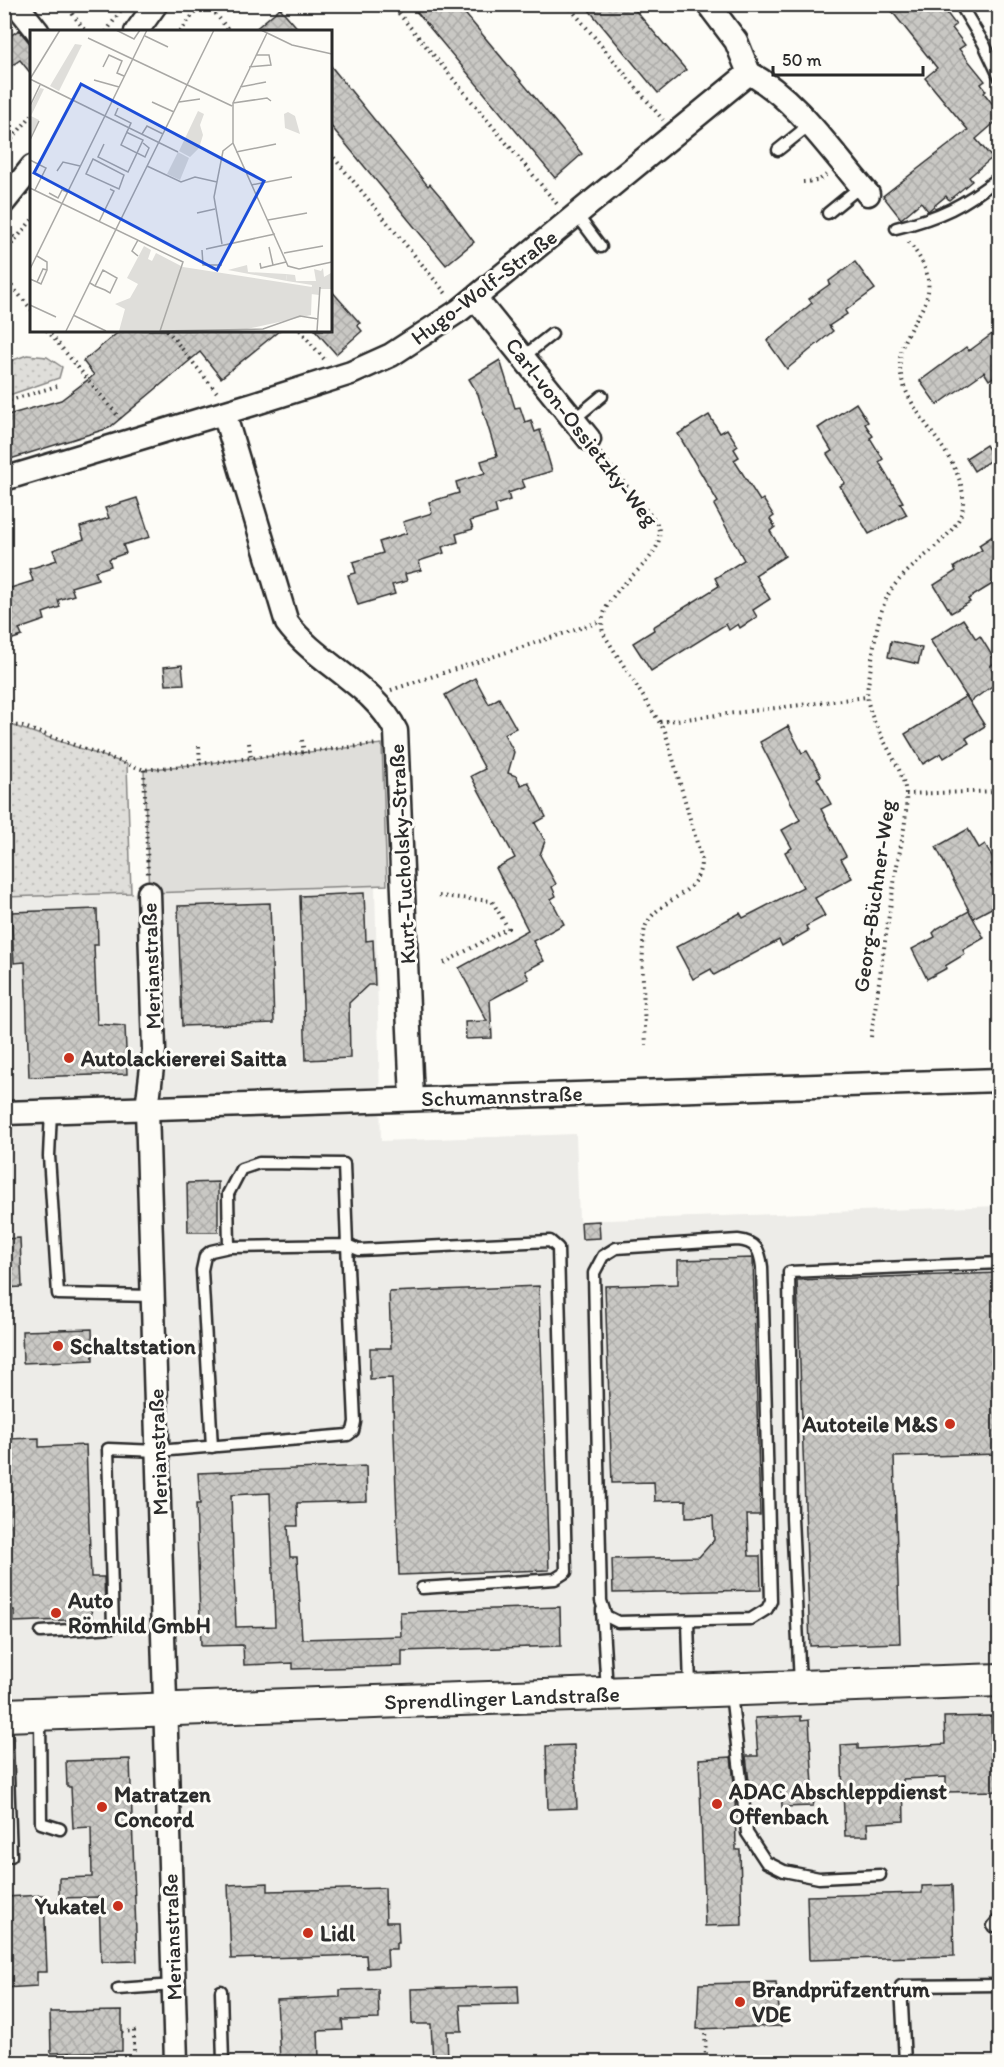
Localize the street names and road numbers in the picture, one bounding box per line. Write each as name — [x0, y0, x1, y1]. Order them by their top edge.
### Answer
street label: Hugo-Wolf-Straße — [405, 223, 563, 351]
street label: Carl-von-Ossietzky-Weg — [500, 332, 665, 532]
street label: Kurt-Tucholsky-Straße — [383, 743, 421, 965]
street label: Georg-Büchner-Weg — [847, 797, 901, 994]
street label: Merianstraße — [135, 902, 167, 1030]
street label: Schumannstraße — [421, 1080, 583, 1112]
street label: Merianstraße — [142, 1388, 174, 1516]
street label: Sprendlinger Landstraße — [384, 1680, 620, 1716]
street label: Merianstraße — [156, 1873, 188, 2001]

